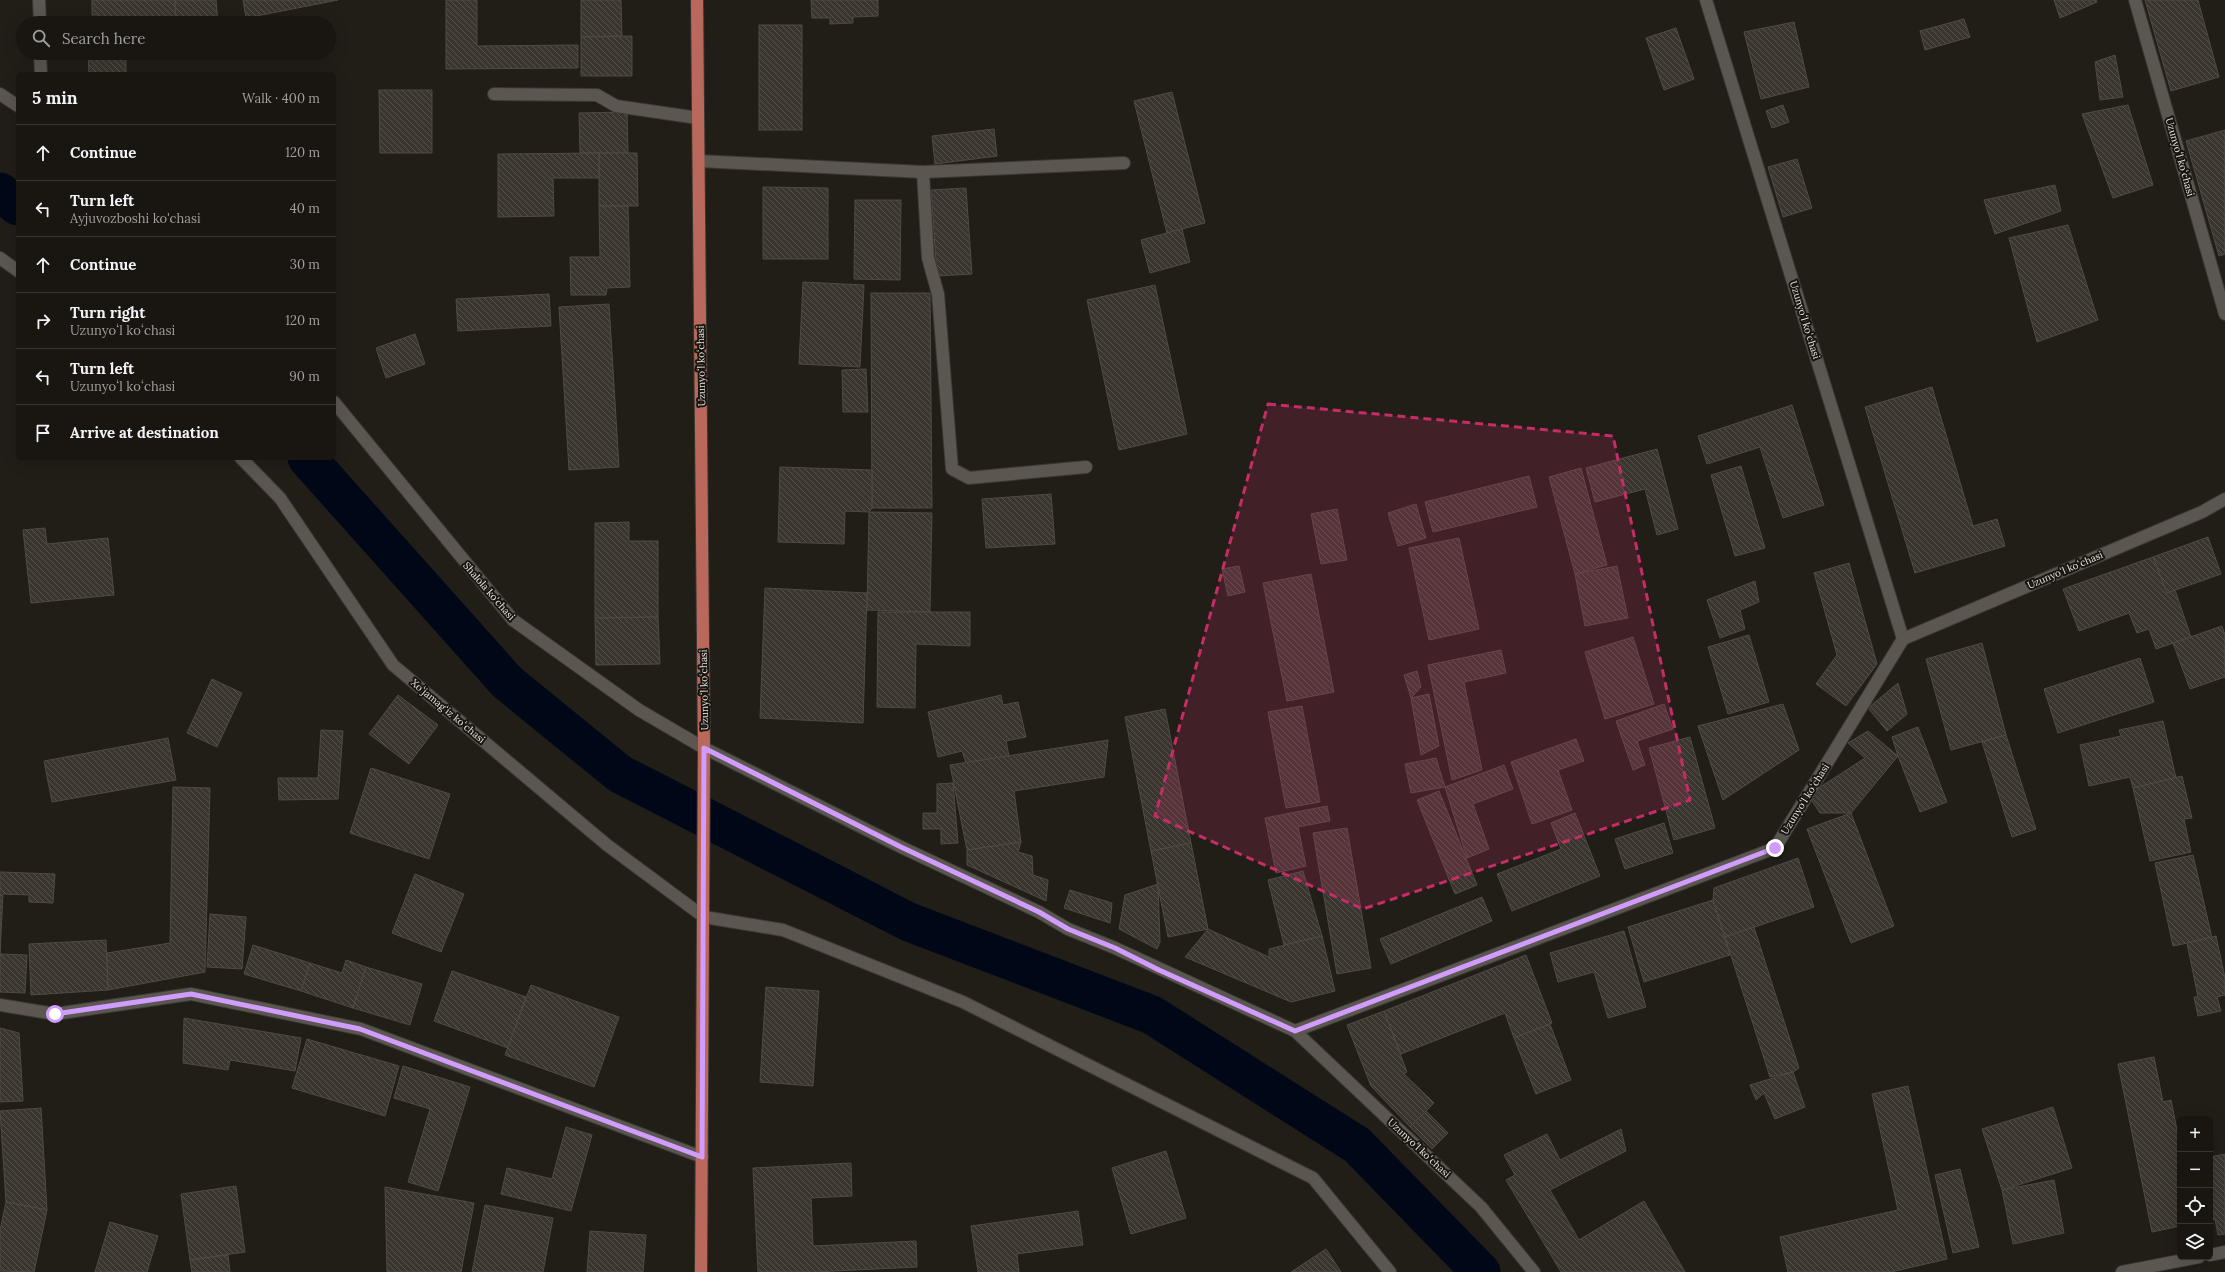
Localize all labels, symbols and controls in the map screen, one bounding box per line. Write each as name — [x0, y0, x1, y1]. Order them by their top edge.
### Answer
search box — [16, 16, 336, 60]
icon: search — [30, 27, 52, 49]
text: Search here — [62, 29, 145, 48]
text: 5 min — [32, 87, 78, 109]
text: Walk · 400 m — [242, 90, 320, 107]
street label: Uzunyoʻl koʻchasi — [2163, 116, 2197, 198]
icon: ahead — [32, 142, 54, 164]
text: Continue — [70, 143, 136, 162]
text: 120 m — [285, 144, 320, 161]
text: Turn left — [70, 191, 134, 210]
icon: left — [32, 198, 54, 220]
text: 40 m — [290, 200, 320, 217]
text: Ayjuvozboshi ko'chasi — [70, 210, 201, 227]
icon: ahead — [32, 254, 54, 276]
text: Continue — [70, 255, 136, 274]
text: 30 m — [290, 256, 320, 273]
street label: Uzunyoʻl koʻchasi — [1787, 279, 1823, 361]
text: Turn right — [70, 303, 146, 322]
icon: right — [32, 310, 54, 332]
text: 120 m — [285, 312, 320, 329]
text: Uzunyoʻl koʻchasi — [70, 322, 175, 339]
street label: Uzunyoʻl koʻchasi — [694, 325, 708, 407]
text: Turn left — [70, 359, 134, 378]
icon: left — [32, 366, 54, 388]
text: 90 m — [289, 368, 320, 385]
text: Uzunyoʻl koʻchasi — [70, 378, 175, 395]
icon: arrive — [32, 422, 54, 444]
text: Arrive at destination — [70, 423, 219, 442]
street label: Uzunyoʻl koʻchasi — [2025, 548, 2105, 592]
street label: Shalola ko'chasi — [460, 559, 518, 623]
street label: Uzunyoʻl koʻchasi — [697, 649, 711, 731]
street label: Xoʻjamagʻiz koʻchasi — [408, 676, 488, 746]
street label: Uzunyoʻl koʻchasi — [1778, 761, 1832, 837]
route end — [1766, 839, 1784, 857]
route start — [46, 1005, 64, 1023]
street label: Uzunyoʻl koʻchasi — [1385, 1116, 1453, 1180]
map controls — [2177, 1116, 2213, 1260]
button: + — [2177, 1116, 2213, 1152]
button: − — [2177, 1152, 2213, 1188]
button: locate — [2177, 1188, 2213, 1224]
button: layers — [2177, 1224, 2213, 1260]

